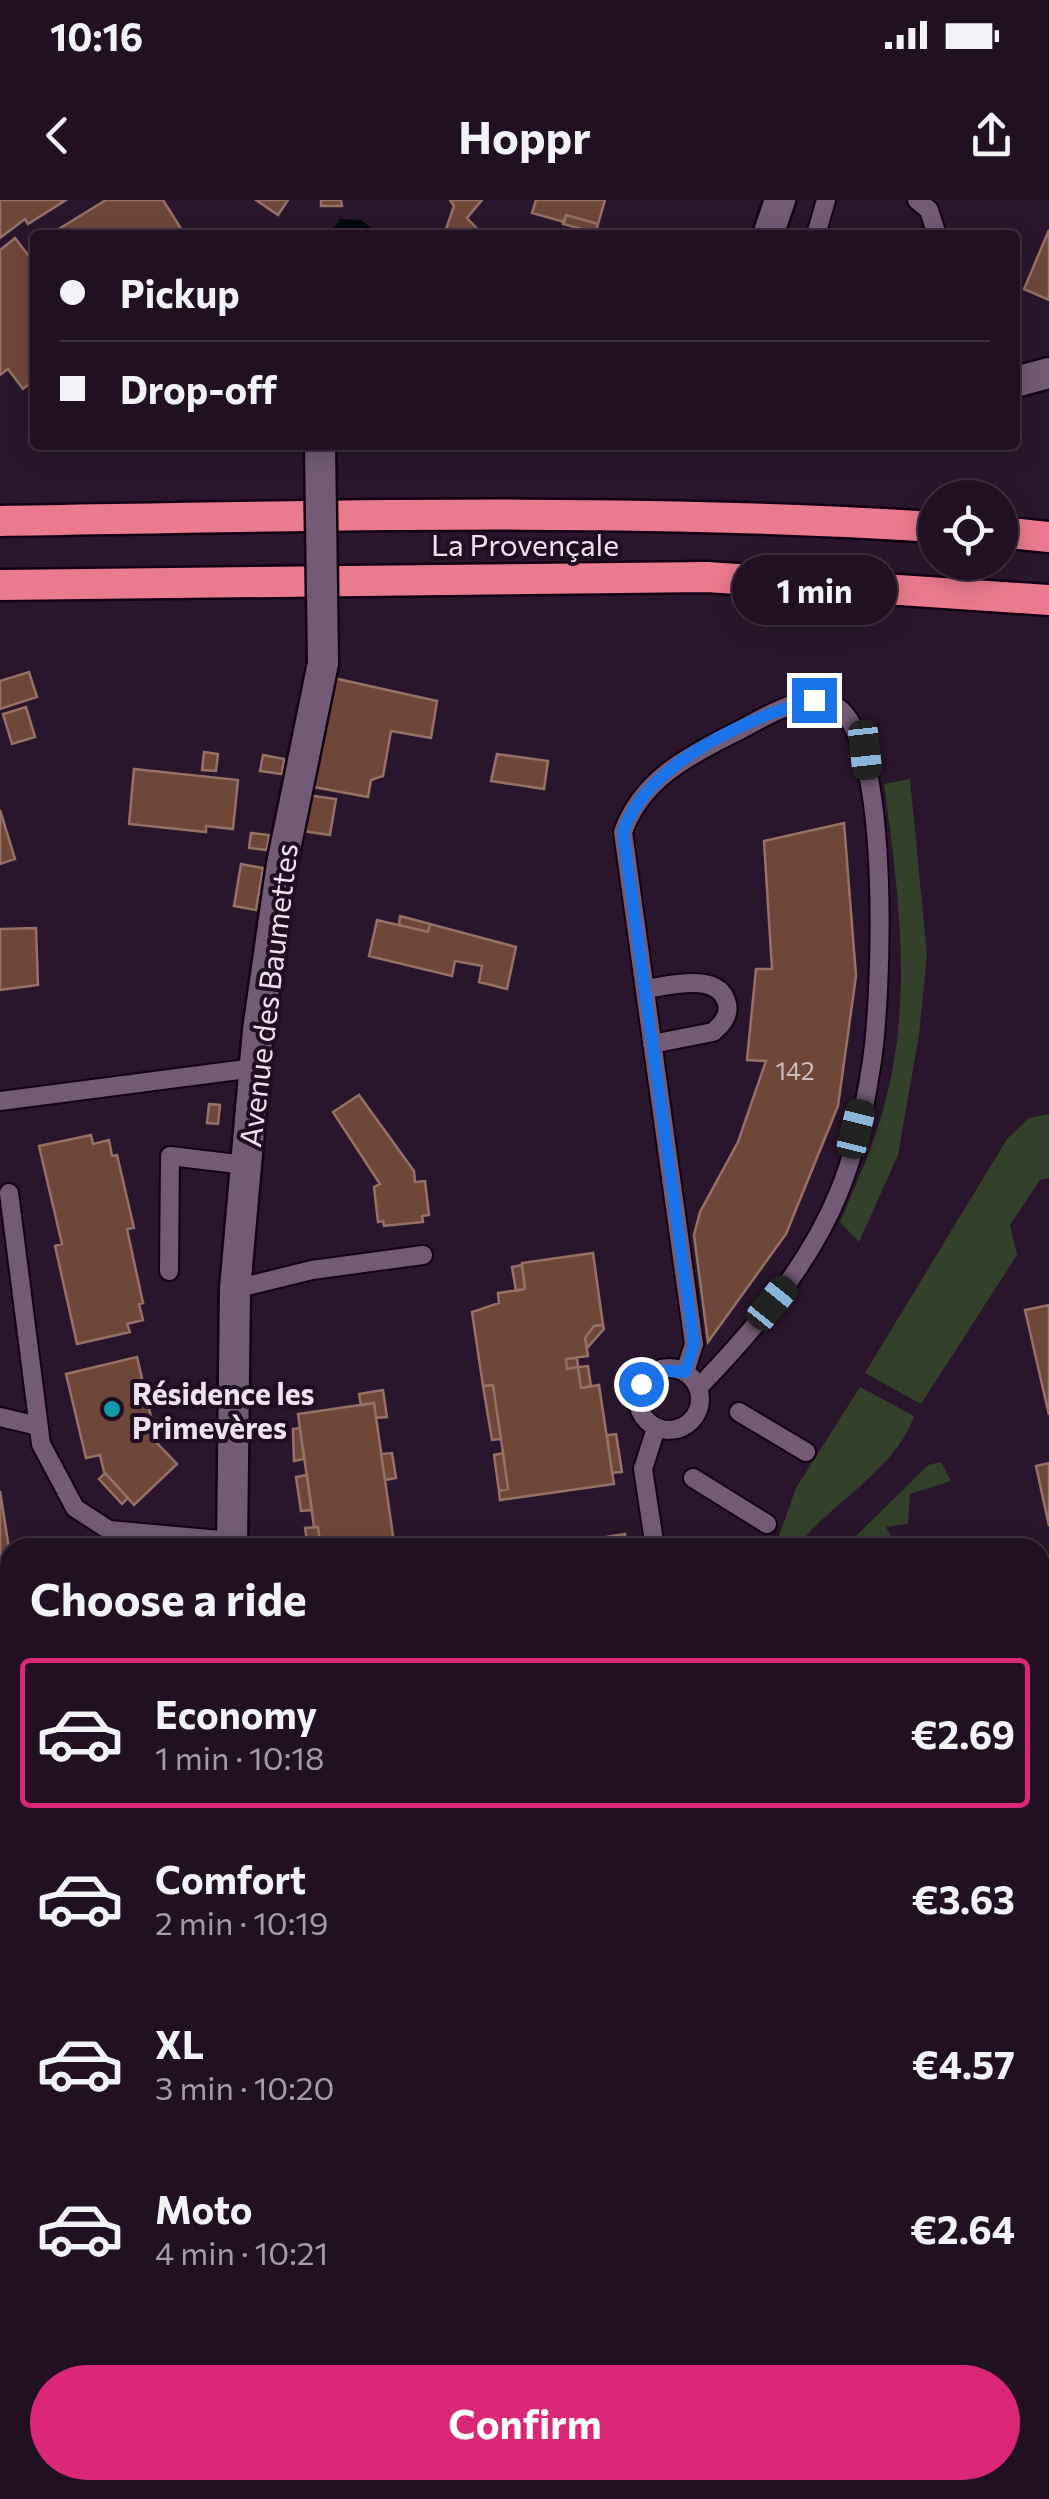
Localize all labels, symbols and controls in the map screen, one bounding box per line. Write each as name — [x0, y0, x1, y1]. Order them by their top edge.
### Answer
text: 10:16 — [50, 12, 143, 59]
icon: back — [30, 108, 85, 163]
text: Hoppr — [458, 108, 591, 163]
icon: share — [964, 108, 1019, 163]
text: Pickup — [120, 269, 240, 316]
text: Drop-off — [120, 365, 277, 412]
map controls — [918, 480, 1018, 580]
button: locate — [918, 480, 1018, 580]
street label: La Provençale — [431, 525, 619, 562]
callout: 1 min — [732, 555, 896, 625]
text: 1 min — [777, 570, 852, 610]
route end — [792, 678, 837, 723]
car — [847, 719, 883, 781]
street label: Avenue des Baumettes — [230, 841, 304, 1149]
house number: 142 — [775, 1055, 815, 1085]
car — [834, 1096, 878, 1162]
car — [741, 1270, 803, 1336]
route start — [619, 1362, 664, 1407]
place label: Résidence les Primevères — [132, 1374, 315, 1445]
marker: Résidence les Primevères — [101, 1398, 123, 1420]
text: Choose a ride — [30, 1570, 307, 1625]
icon: car — [35, 1688, 125, 1778]
text: Economy — [155, 1690, 317, 1737]
text: €2.69 — [911, 1710, 1015, 1757]
text: 1 min · 10:18 — [155, 1737, 324, 1777]
icon: car — [35, 1853, 125, 1943]
text: Comfort — [155, 1855, 306, 1902]
text: €3.63 — [912, 1875, 1015, 1922]
text: 2 min · 10:19 — [155, 1902, 328, 1942]
icon: car — [35, 2018, 125, 2108]
text: XL — [155, 2020, 204, 2067]
text: €4.57 — [912, 2040, 1015, 2087]
text: 3 min · 10:20 — [155, 2067, 334, 2107]
icon: car — [35, 2183, 125, 2273]
text: Moto — [155, 2185, 253, 2232]
text: €2.64 — [910, 2205, 1015, 2252]
text: 4 min · 10:21 — [155, 2232, 328, 2272]
button: Confirm — [30, 2365, 1020, 2480]

